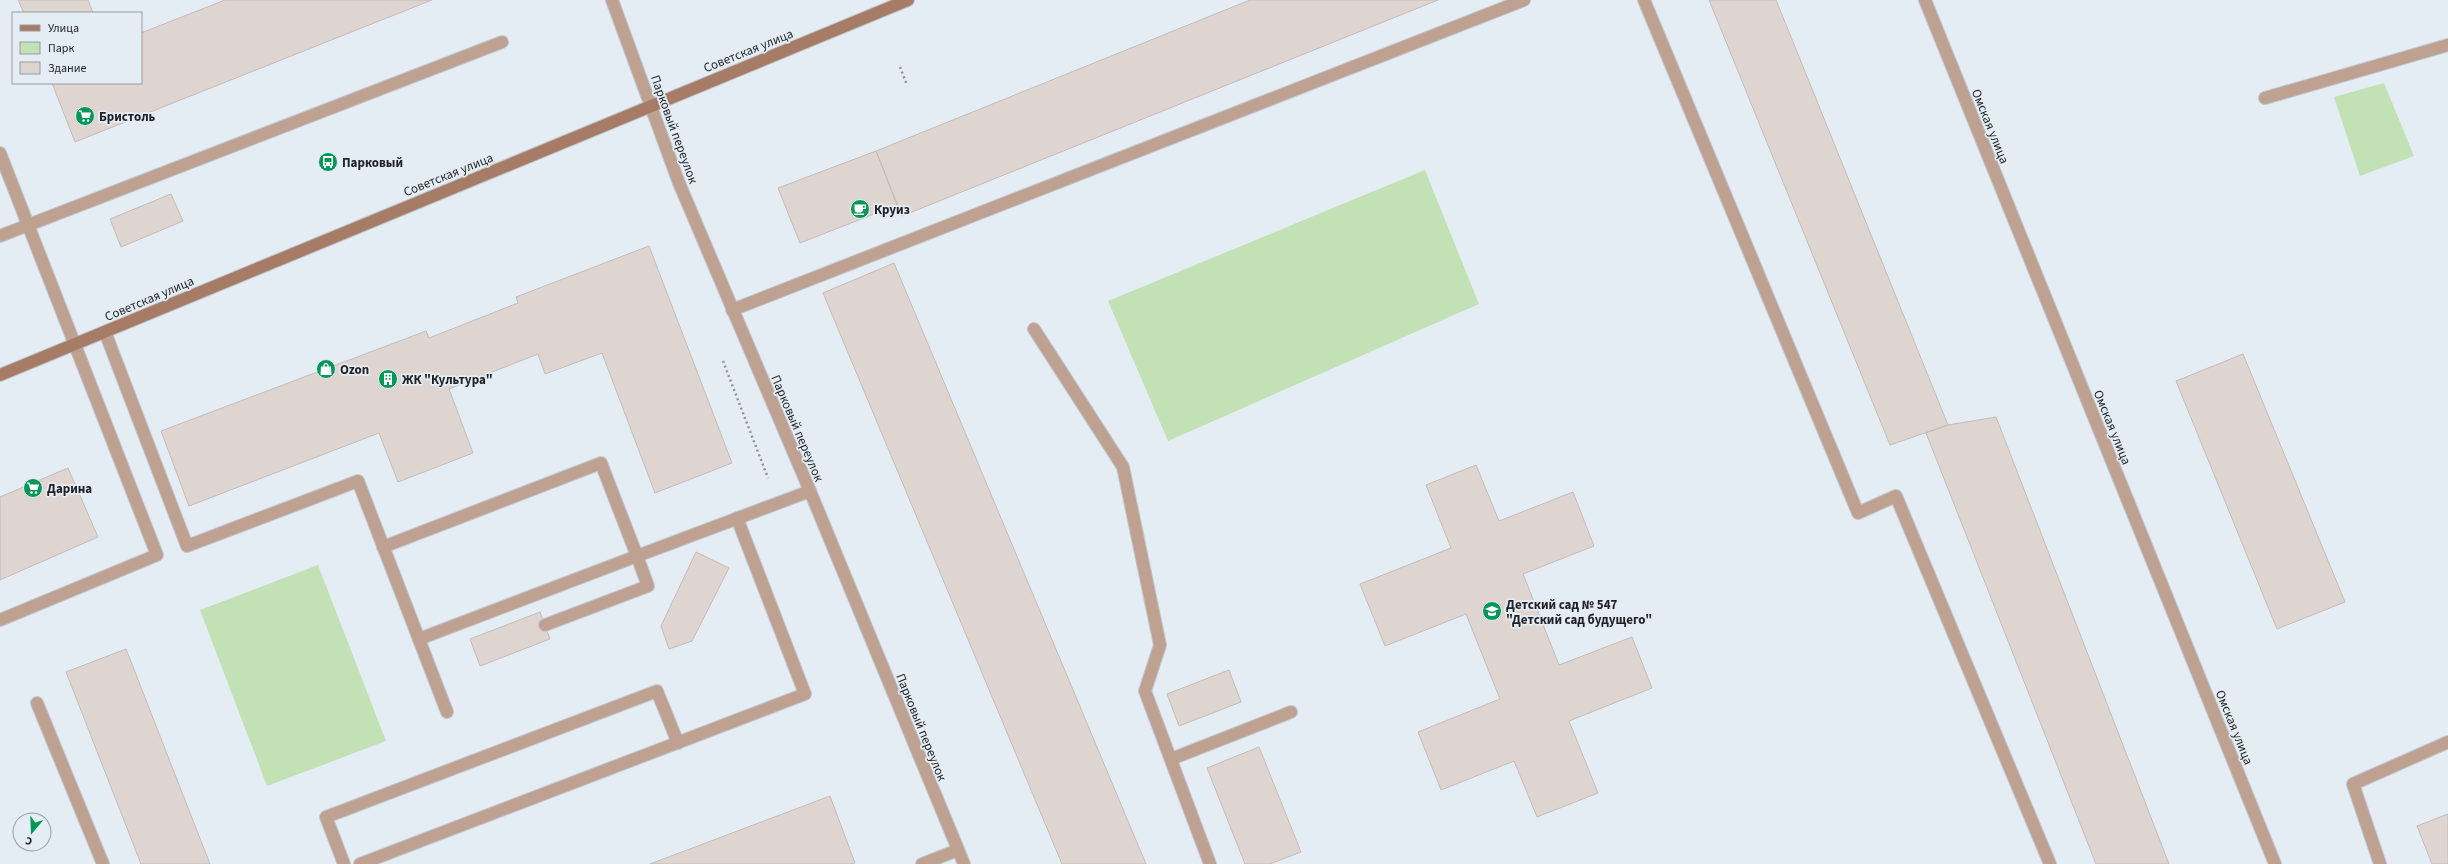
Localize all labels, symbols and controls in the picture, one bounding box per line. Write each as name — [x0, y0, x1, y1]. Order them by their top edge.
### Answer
legend — [12, 12, 142, 84]
text: Улица — [48, 20, 79, 37]
street label: Советская улица — [701, 25, 796, 77]
text: Парк — [48, 40, 74, 57]
text: Здание — [48, 60, 87, 77]
street label: Парковый переулок — [646, 72, 702, 187]
street label: Омская улица — [1967, 86, 2013, 166]
supermarket icon: Бристоль — [74, 105, 96, 127]
place label: Бристоль — [99, 108, 156, 126]
street label: Советская улица — [401, 149, 496, 201]
bus stop icon: Парковый — [317, 151, 339, 173]
place label: Парковый — [342, 154, 403, 172]
cafe icon: Круиз — [849, 198, 871, 220]
place label: Круиз — [874, 201, 910, 219]
street label: Советская улица — [102, 272, 197, 326]
shop icon: Ozon — [315, 358, 337, 380]
place label: Ozon — [340, 361, 369, 379]
building icon: ЖК "Культура" — [377, 368, 399, 390]
place label: ЖК "Культура" — [402, 371, 493, 389]
street label: Парковый переулок — [766, 372, 828, 485]
street label: Омская улица — [2089, 387, 2135, 467]
supermarket icon: Дарина — [22, 477, 44, 499]
place label: Дарина — [47, 480, 92, 498]
place label: Детский сад № 547 "Детский сад будущего" — [1506, 596, 1652, 629]
school or university icon: Детский сад № 547 "Детский сад будущего" — [1481, 600, 1503, 622]
street label: Парковый переулок — [891, 671, 951, 784]
street label: Омская улица — [2211, 687, 2257, 767]
north arrow — [12, 812, 52, 852]
text: С — [23, 833, 34, 849]

